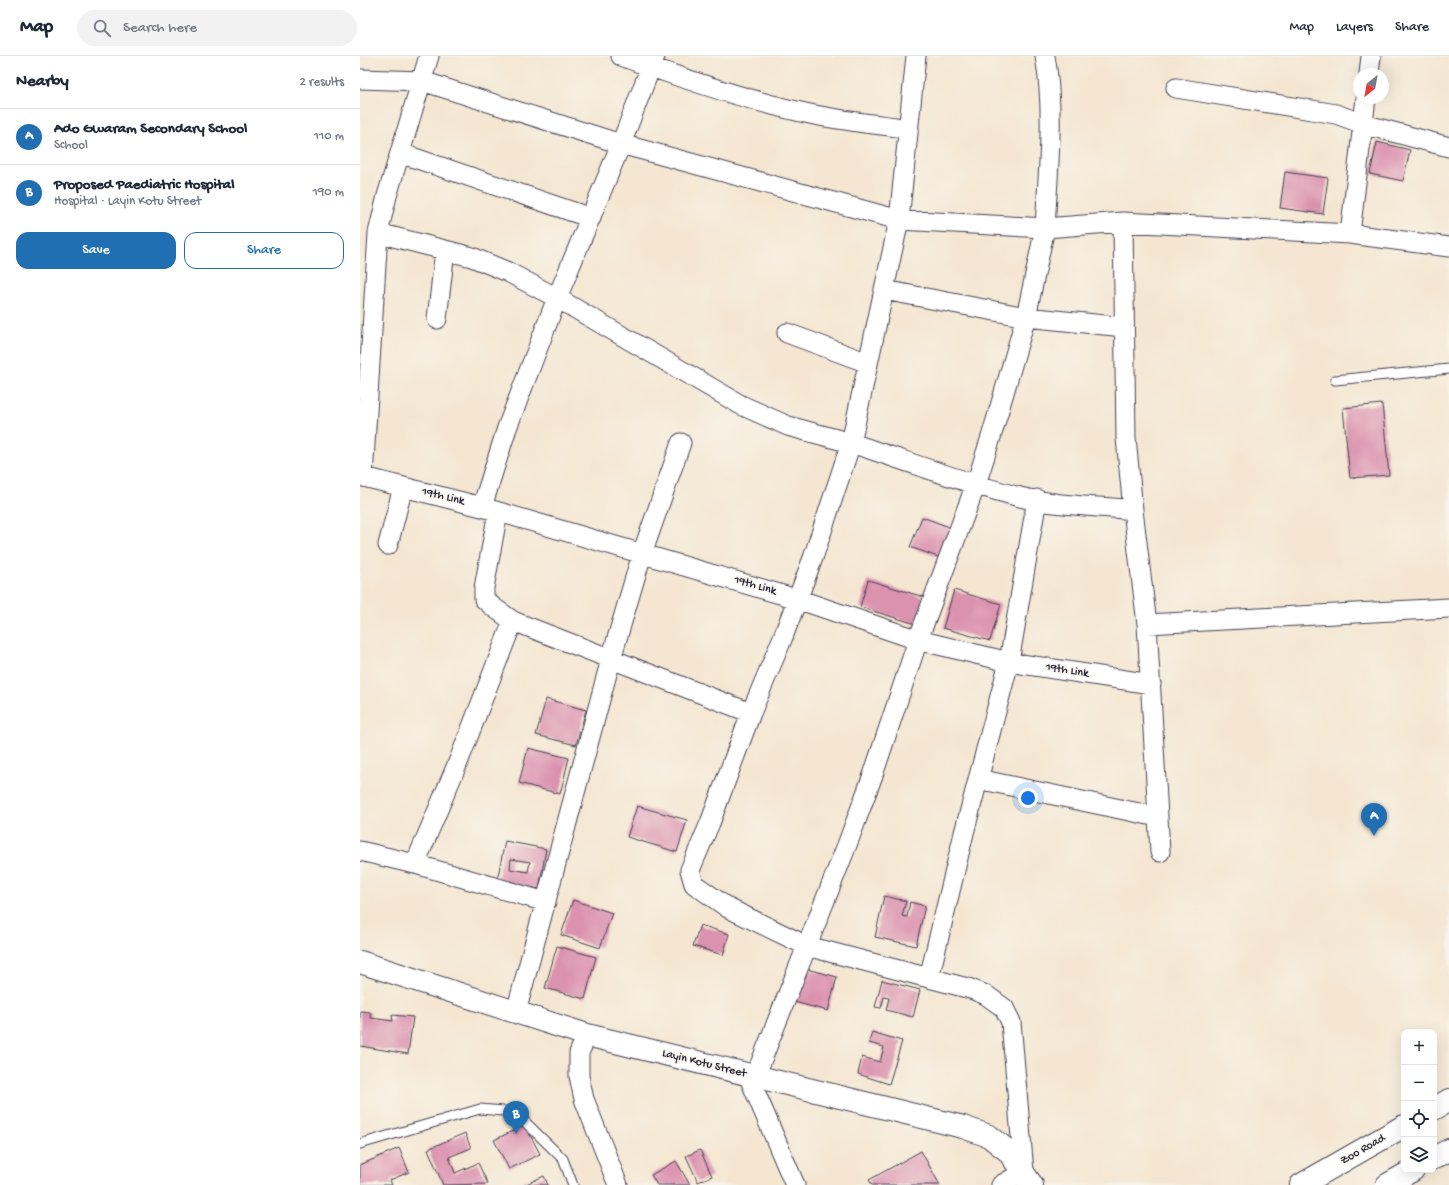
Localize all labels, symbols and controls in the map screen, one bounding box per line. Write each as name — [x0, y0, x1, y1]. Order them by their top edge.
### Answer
search box — [77, 10, 357, 46]
text: Map — [20, 16, 53, 39]
icon: search — [91, 17, 113, 39]
text: Search here — [123, 19, 197, 37]
text: Map — [1290, 19, 1314, 36]
text: Layers — [1336, 19, 1373, 36]
text: Share — [1395, 19, 1429, 36]
north arrow — [1353, 68, 1389, 104]
text: Nearby — [16, 72, 69, 92]
text: 2 results — [299, 75, 344, 90]
text: Ado Gwaram Secondary School — [54, 120, 247, 138]
text: A — [25, 129, 33, 144]
text: 110 m — [314, 129, 344, 144]
text: School — [54, 138, 88, 153]
text: Proposed Paediatric Hospital — [54, 176, 234, 194]
text: B — [26, 185, 32, 200]
text: 190 m — [313, 185, 344, 200]
text: Hospital · Layin Kotu Street — [54, 194, 201, 209]
button: Save — [16, 232, 176, 269]
button: Share — [184, 232, 344, 269]
street label: 19th Link — [419, 485, 467, 509]
street label: 19th Link — [731, 573, 779, 599]
street label: 19th Link — [1044, 661, 1091, 682]
your location — [1018, 788, 1038, 808]
pin: A — [1361, 803, 1387, 836]
map controls — [1401, 1029, 1437, 1173]
button: + — [1401, 1029, 1437, 1065]
street label: Layin Kotu Street — [660, 1047, 749, 1081]
button: − — [1401, 1065, 1437, 1101]
pin: B — [503, 1101, 529, 1134]
button: locate — [1401, 1101, 1437, 1137]
street label: Zoo Road — [1338, 1131, 1389, 1168]
button: layers — [1401, 1137, 1437, 1173]

